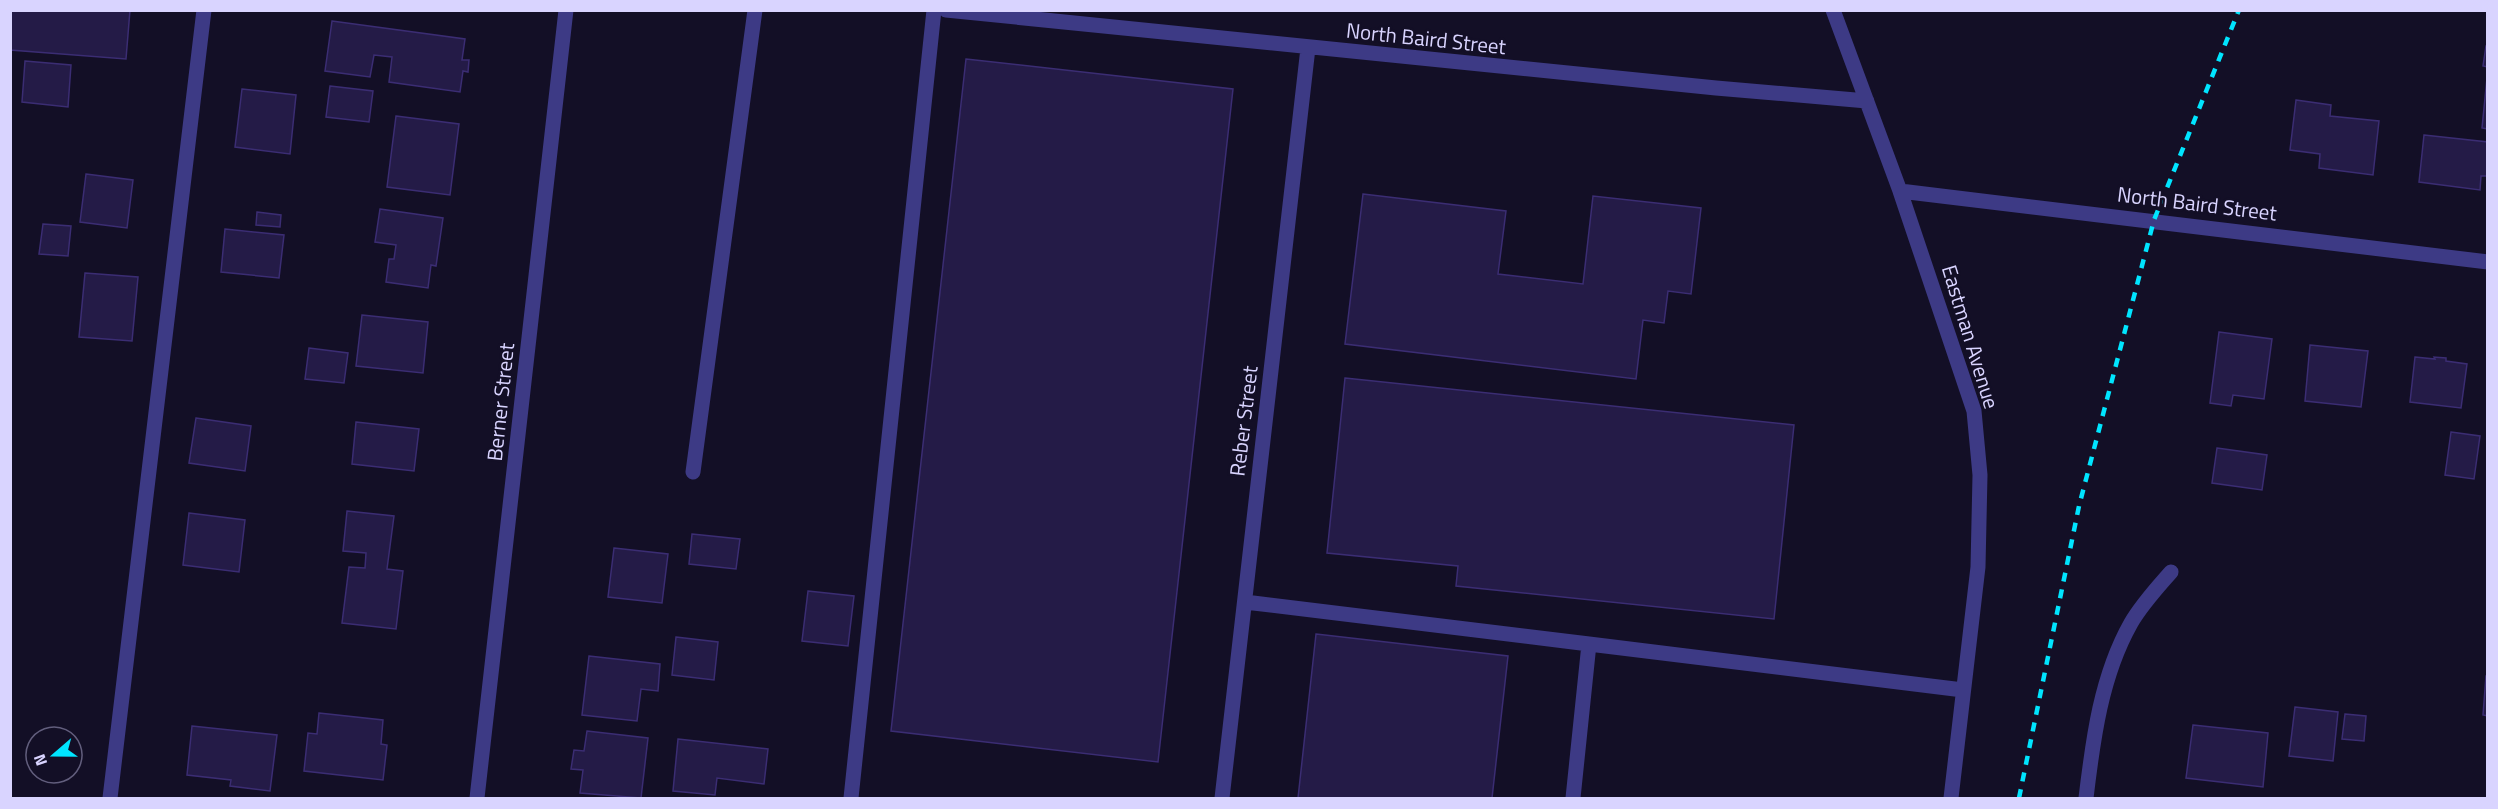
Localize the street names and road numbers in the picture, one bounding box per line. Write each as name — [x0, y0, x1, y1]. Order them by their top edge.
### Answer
street label: North Baird Street — [1345, 14, 1508, 62]
street label: North Baird Street — [2115, 177, 2279, 229]
street label: Eastman Avenue — [1934, 261, 2008, 413]
street label: Berner Street — [478, 341, 522, 463]
street label: Reber Street — [1220, 363, 1266, 478]

